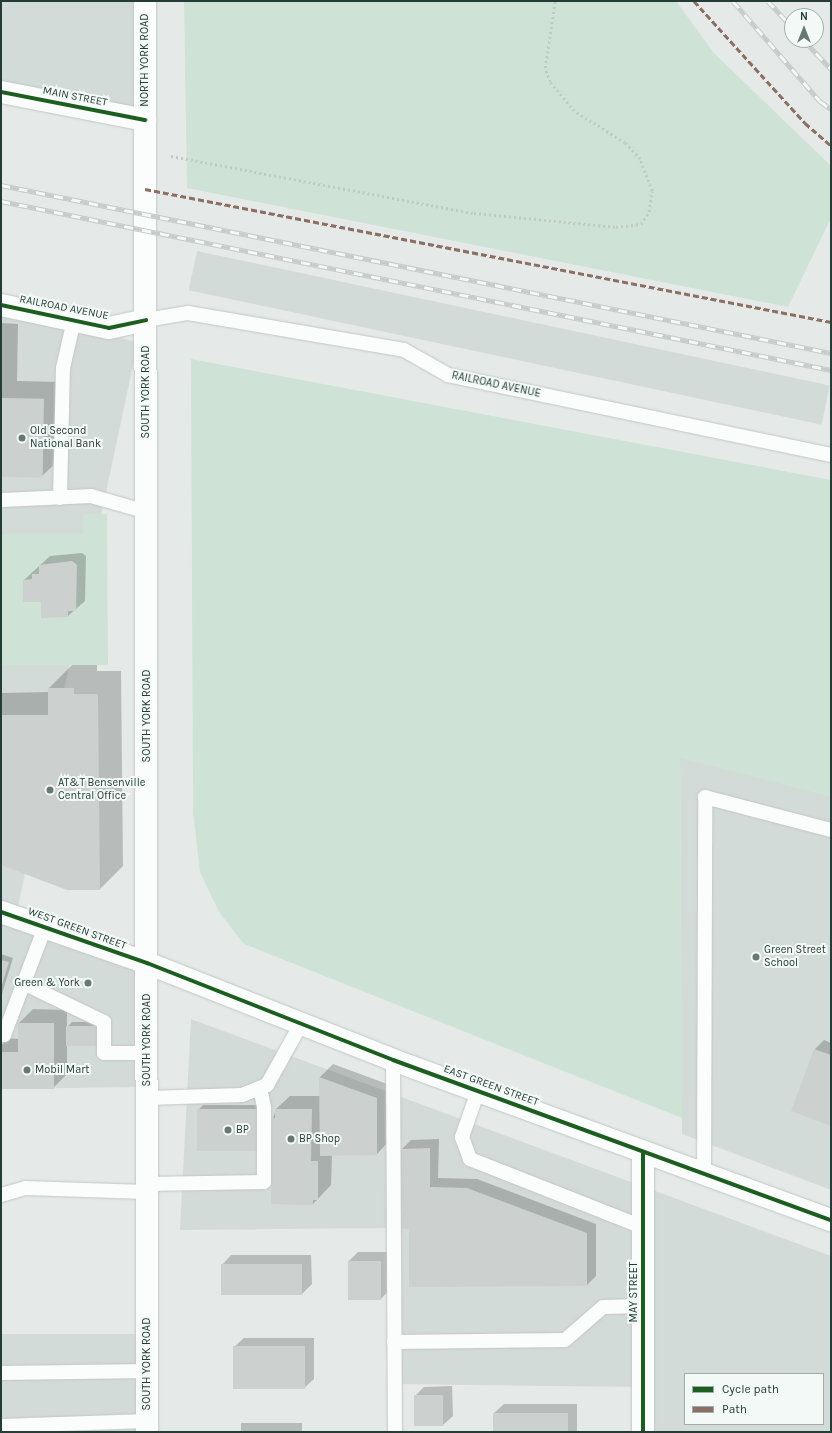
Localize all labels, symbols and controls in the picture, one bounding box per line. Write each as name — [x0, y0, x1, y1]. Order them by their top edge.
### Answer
north arrow — [784, 8, 824, 48]
text: N — [800, 10, 808, 23]
street label: NORTH YORK ROAD — [138, 13, 152, 107]
street label: MAIN STREET — [42, 84, 108, 110]
street label: RAILROAD AVENUE — [18, 293, 110, 323]
street label: SOUTH YORK ROAD — [139, 346, 153, 438]
street label: RAILROAD AVENUE — [450, 369, 542, 401]
place label: Old Second National Bank — [30, 425, 101, 451]
marker: Old Second National Bank — [17, 433, 27, 443]
street label: SOUTH YORK ROAD — [140, 670, 154, 762]
place label: AT&T Bensenville Central Office — [58, 777, 145, 803]
marker: AT&T Bensenville Central Office — [45, 785, 55, 795]
street label: WEST GREEN STREET — [26, 905, 128, 953]
place label: Green Street School — [764, 944, 826, 970]
marker: Green Street School — [751, 952, 761, 962]
place label: Green & York — [14, 976, 80, 990]
marker: Green & York — [83, 978, 93, 988]
street label: SOUTH YORK ROAD — [140, 994, 154, 1086]
place label: Mobil Mart — [35, 1063, 89, 1077]
street label: EAST GREEN STREET — [442, 1063, 540, 1109]
marker: Mobil Mart — [22, 1065, 32, 1075]
place label: BP — [236, 1123, 249, 1137]
marker: BP — [223, 1125, 233, 1135]
place label: BP Shop — [299, 1132, 340, 1146]
marker: BP Shop — [286, 1134, 296, 1144]
street label: MAY STREET — [627, 1262, 641, 1322]
street label: SOUTH YORK ROAD — [140, 1318, 154, 1410]
legend — [684, 1373, 824, 1425]
text: Cycle path — [722, 1382, 779, 1396]
text: Path — [722, 1402, 747, 1416]

